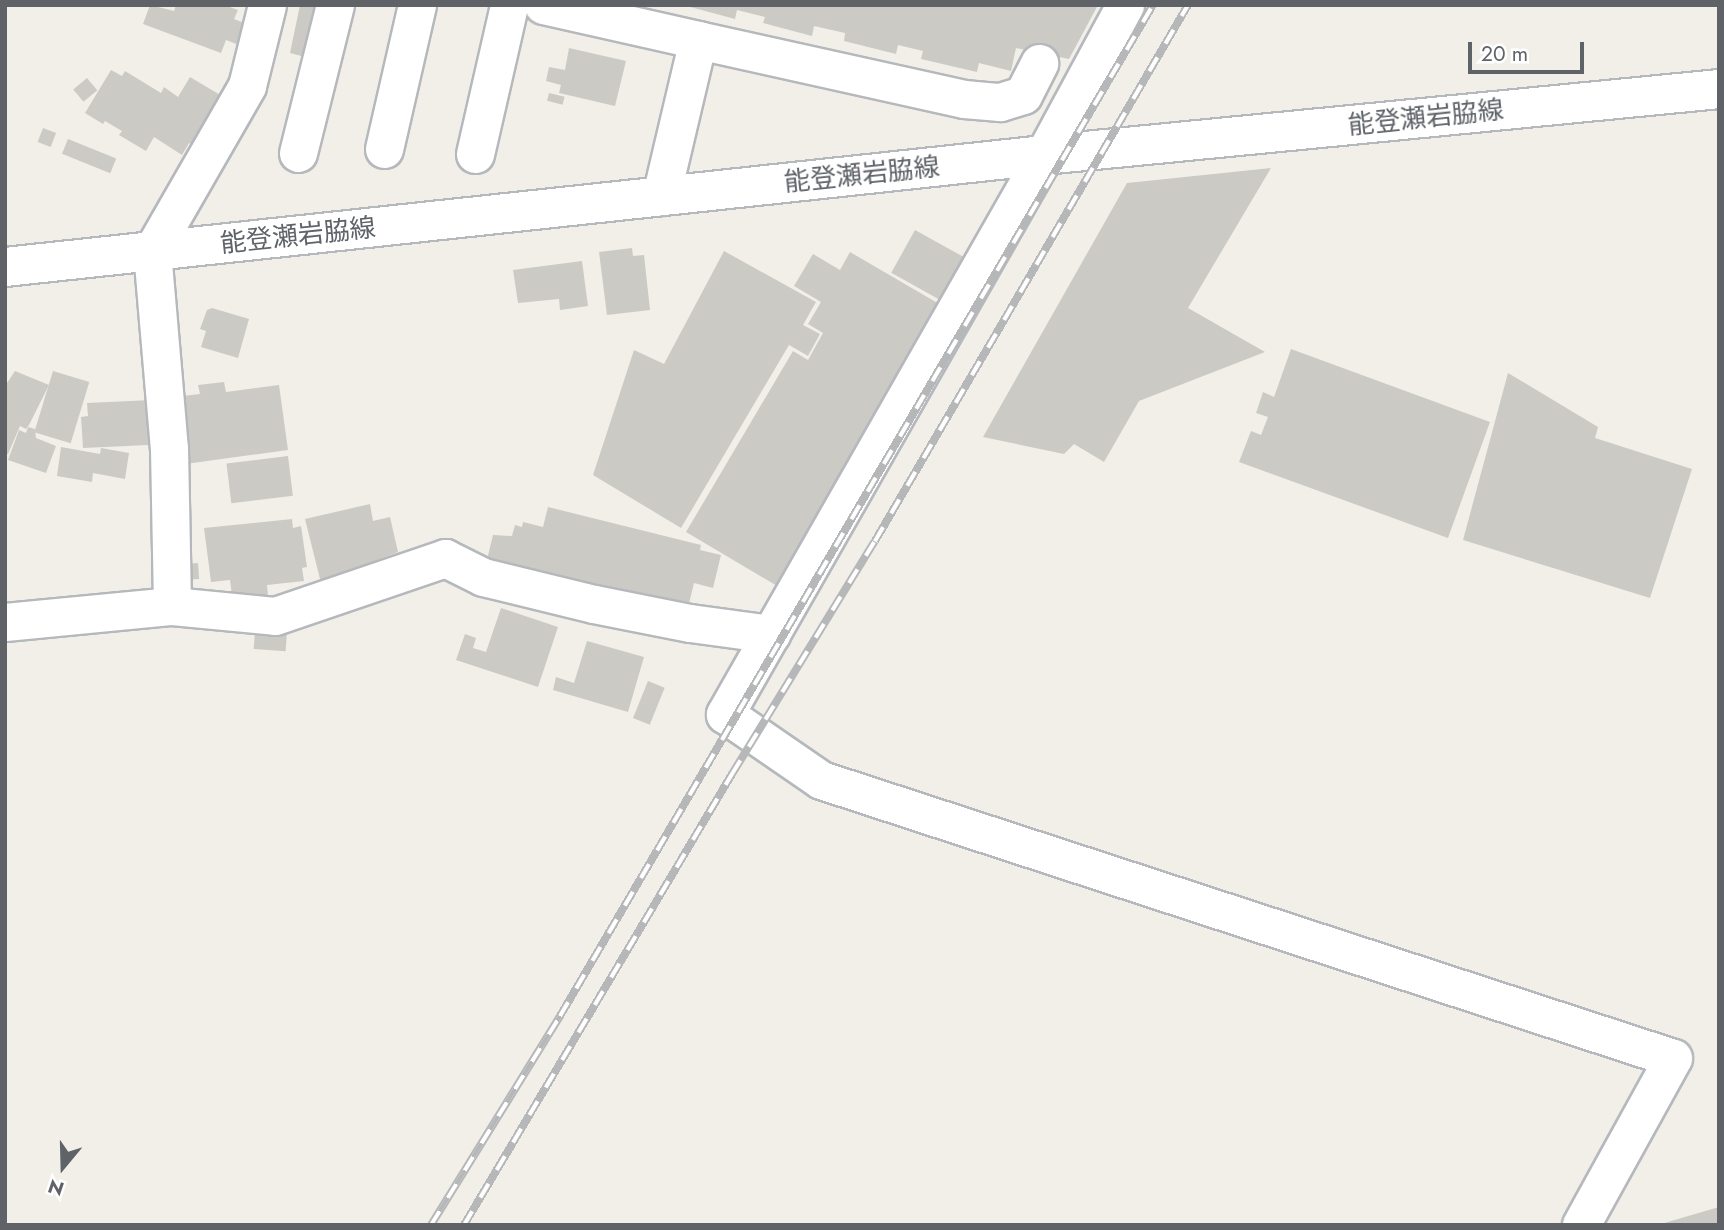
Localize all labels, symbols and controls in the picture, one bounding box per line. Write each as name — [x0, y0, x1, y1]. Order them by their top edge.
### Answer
scale bar — [1472, 28, 1588, 72]
text: 20 m — [1481, 39, 1528, 69]
street label: 能登瀬岩脇線 — [1347, 94, 1505, 142]
street label: 能登瀬岩脇線 — [783, 151, 941, 199]
street label: 能登瀬岩脇線 — [219, 212, 377, 260]
north arrow — [28, 1132, 98, 1202]
text: N — [44, 1172, 68, 1203]

